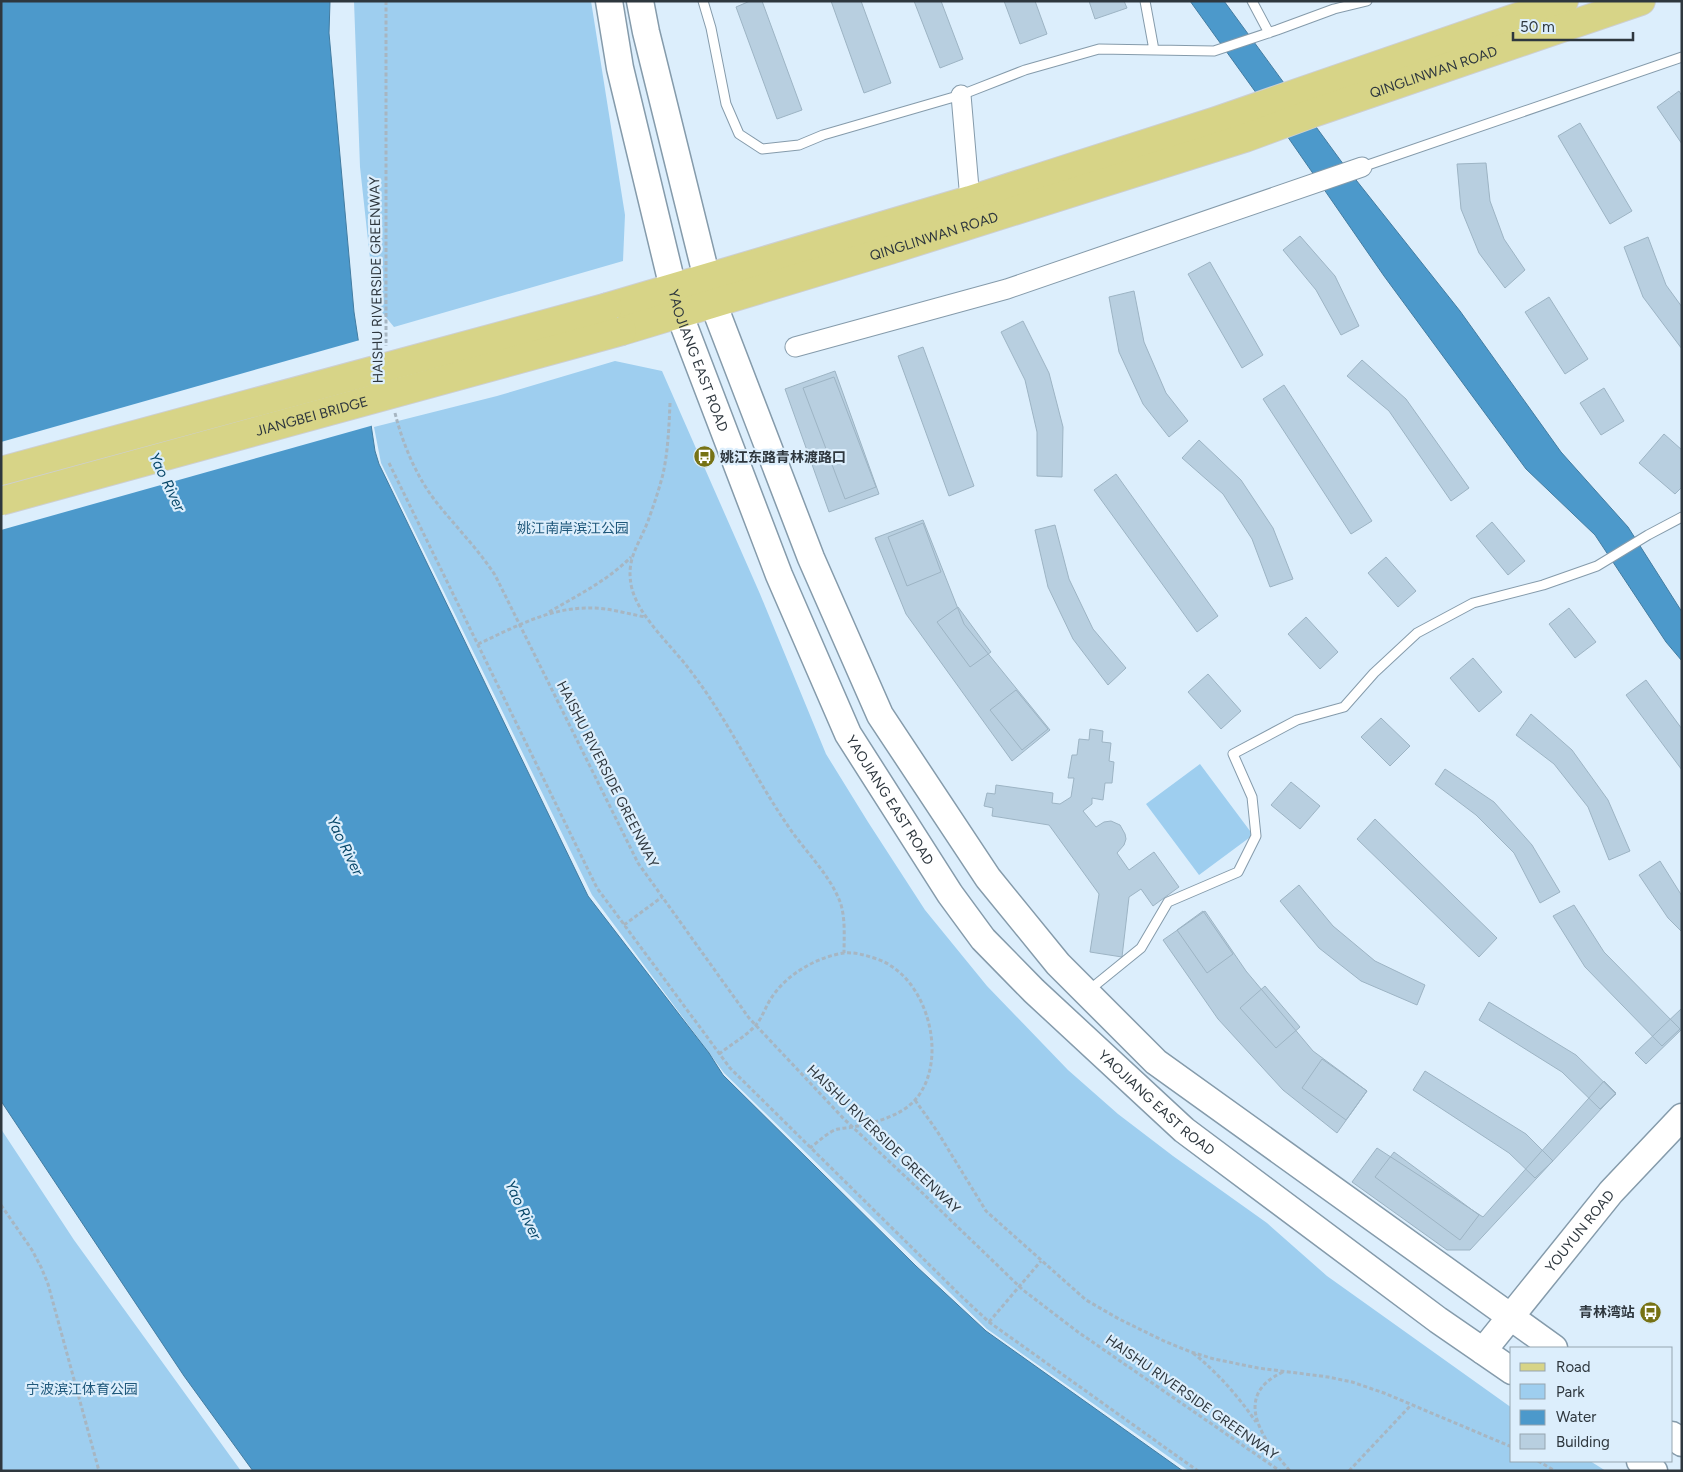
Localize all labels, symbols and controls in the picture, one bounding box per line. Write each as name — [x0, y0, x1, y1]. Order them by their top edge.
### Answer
scale bar — [1513, 10, 1633, 42]
text: 50 m — [1520, 18, 1555, 36]
street label: QINGLINWAN ROAD — [1368, 43, 1500, 102]
street label: HAISHU RIVERSIDE GREENWAY — [366, 176, 387, 384]
street label: QINGLINWAN ROAD — [868, 208, 1000, 265]
street label: YAOJIANG EAST ROAD — [665, 288, 732, 434]
street label: JIANGBEI BRIDGE — [254, 393, 370, 440]
bus stop icon: 姚江东路青林渡路口 — [692, 445, 716, 469]
place label: 姚江东路青林渡路口 — [720, 449, 846, 466]
water label: Yao River — [145, 450, 189, 515]
park label: 姚江南岸滨江公园 — [517, 520, 629, 537]
street label: HAISHU RIVERSIDE GREENWAY — [553, 678, 662, 871]
street label: YAOJIANG EAST ROAD — [842, 732, 937, 868]
water label: Yao River — [323, 814, 367, 879]
street label: YAOJIANG EAST ROAD — [1094, 1047, 1218, 1159]
street label: HAISHU RIVERSIDE GREENWAY — [803, 1061, 964, 1218]
water label: Yao River — [501, 1178, 545, 1243]
street label: YOUYUN ROAD — [1542, 1187, 1618, 1276]
bus stop icon: 青林湾站 — [1639, 1300, 1663, 1324]
place label: 青林湾站 — [1579, 1304, 1635, 1321]
street label: HAISHU RIVERSIDE GREENWAY — [1102, 1331, 1282, 1464]
legend — [1510, 1347, 1673, 1462]
text: Road — [1556, 1358, 1591, 1376]
park label: 宁波滨江体育公园 — [26, 1381, 138, 1398]
text: Park — [1556, 1383, 1585, 1401]
text: Water — [1556, 1408, 1596, 1426]
text: Building — [1556, 1433, 1610, 1451]

